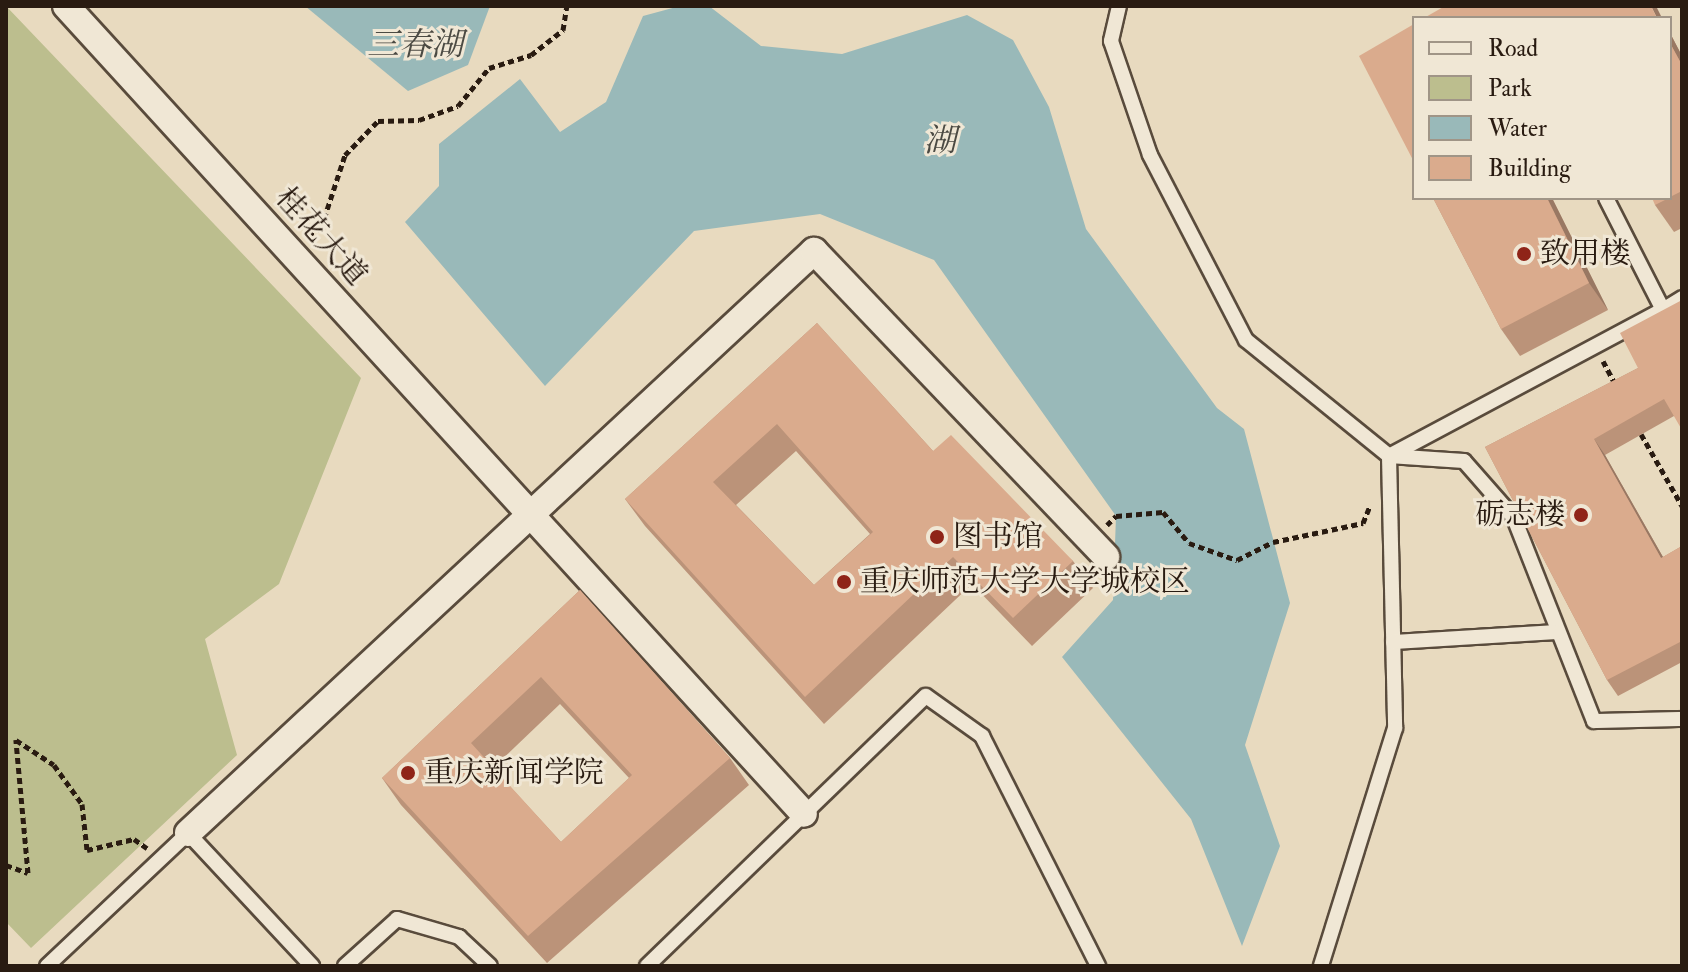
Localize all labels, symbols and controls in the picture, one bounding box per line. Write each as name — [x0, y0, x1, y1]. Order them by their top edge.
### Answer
legend — [1412, 16, 1672, 200]
water label: 三春湖 — [367, 26, 463, 64]
text: Road — [1488, 33, 1538, 64]
text: Park — [1488, 73, 1532, 104]
text: Water — [1488, 113, 1547, 144]
water label: 湖 — [924, 122, 956, 160]
text: Building — [1488, 153, 1571, 184]
street label: 桂花大道 — [267, 180, 375, 294]
place label: 致用楼 — [1540, 236, 1630, 272]
marker: 致用楼 — [1515, 245, 1533, 263]
place label: 砺志楼 — [1475, 497, 1565, 533]
marker: 砺志楼 — [1572, 506, 1590, 524]
place label: 图书馆 — [953, 519, 1043, 555]
marker: 图书馆 — [928, 528, 946, 546]
place label: 重庆师范大学大学城校区 — [860, 564, 1190, 600]
marker: 重庆师范大学大学城校区 — [835, 573, 853, 591]
place label: 重庆新闻学院 — [424, 755, 604, 791]
marker: 重庆新闻学院 — [399, 764, 417, 782]

